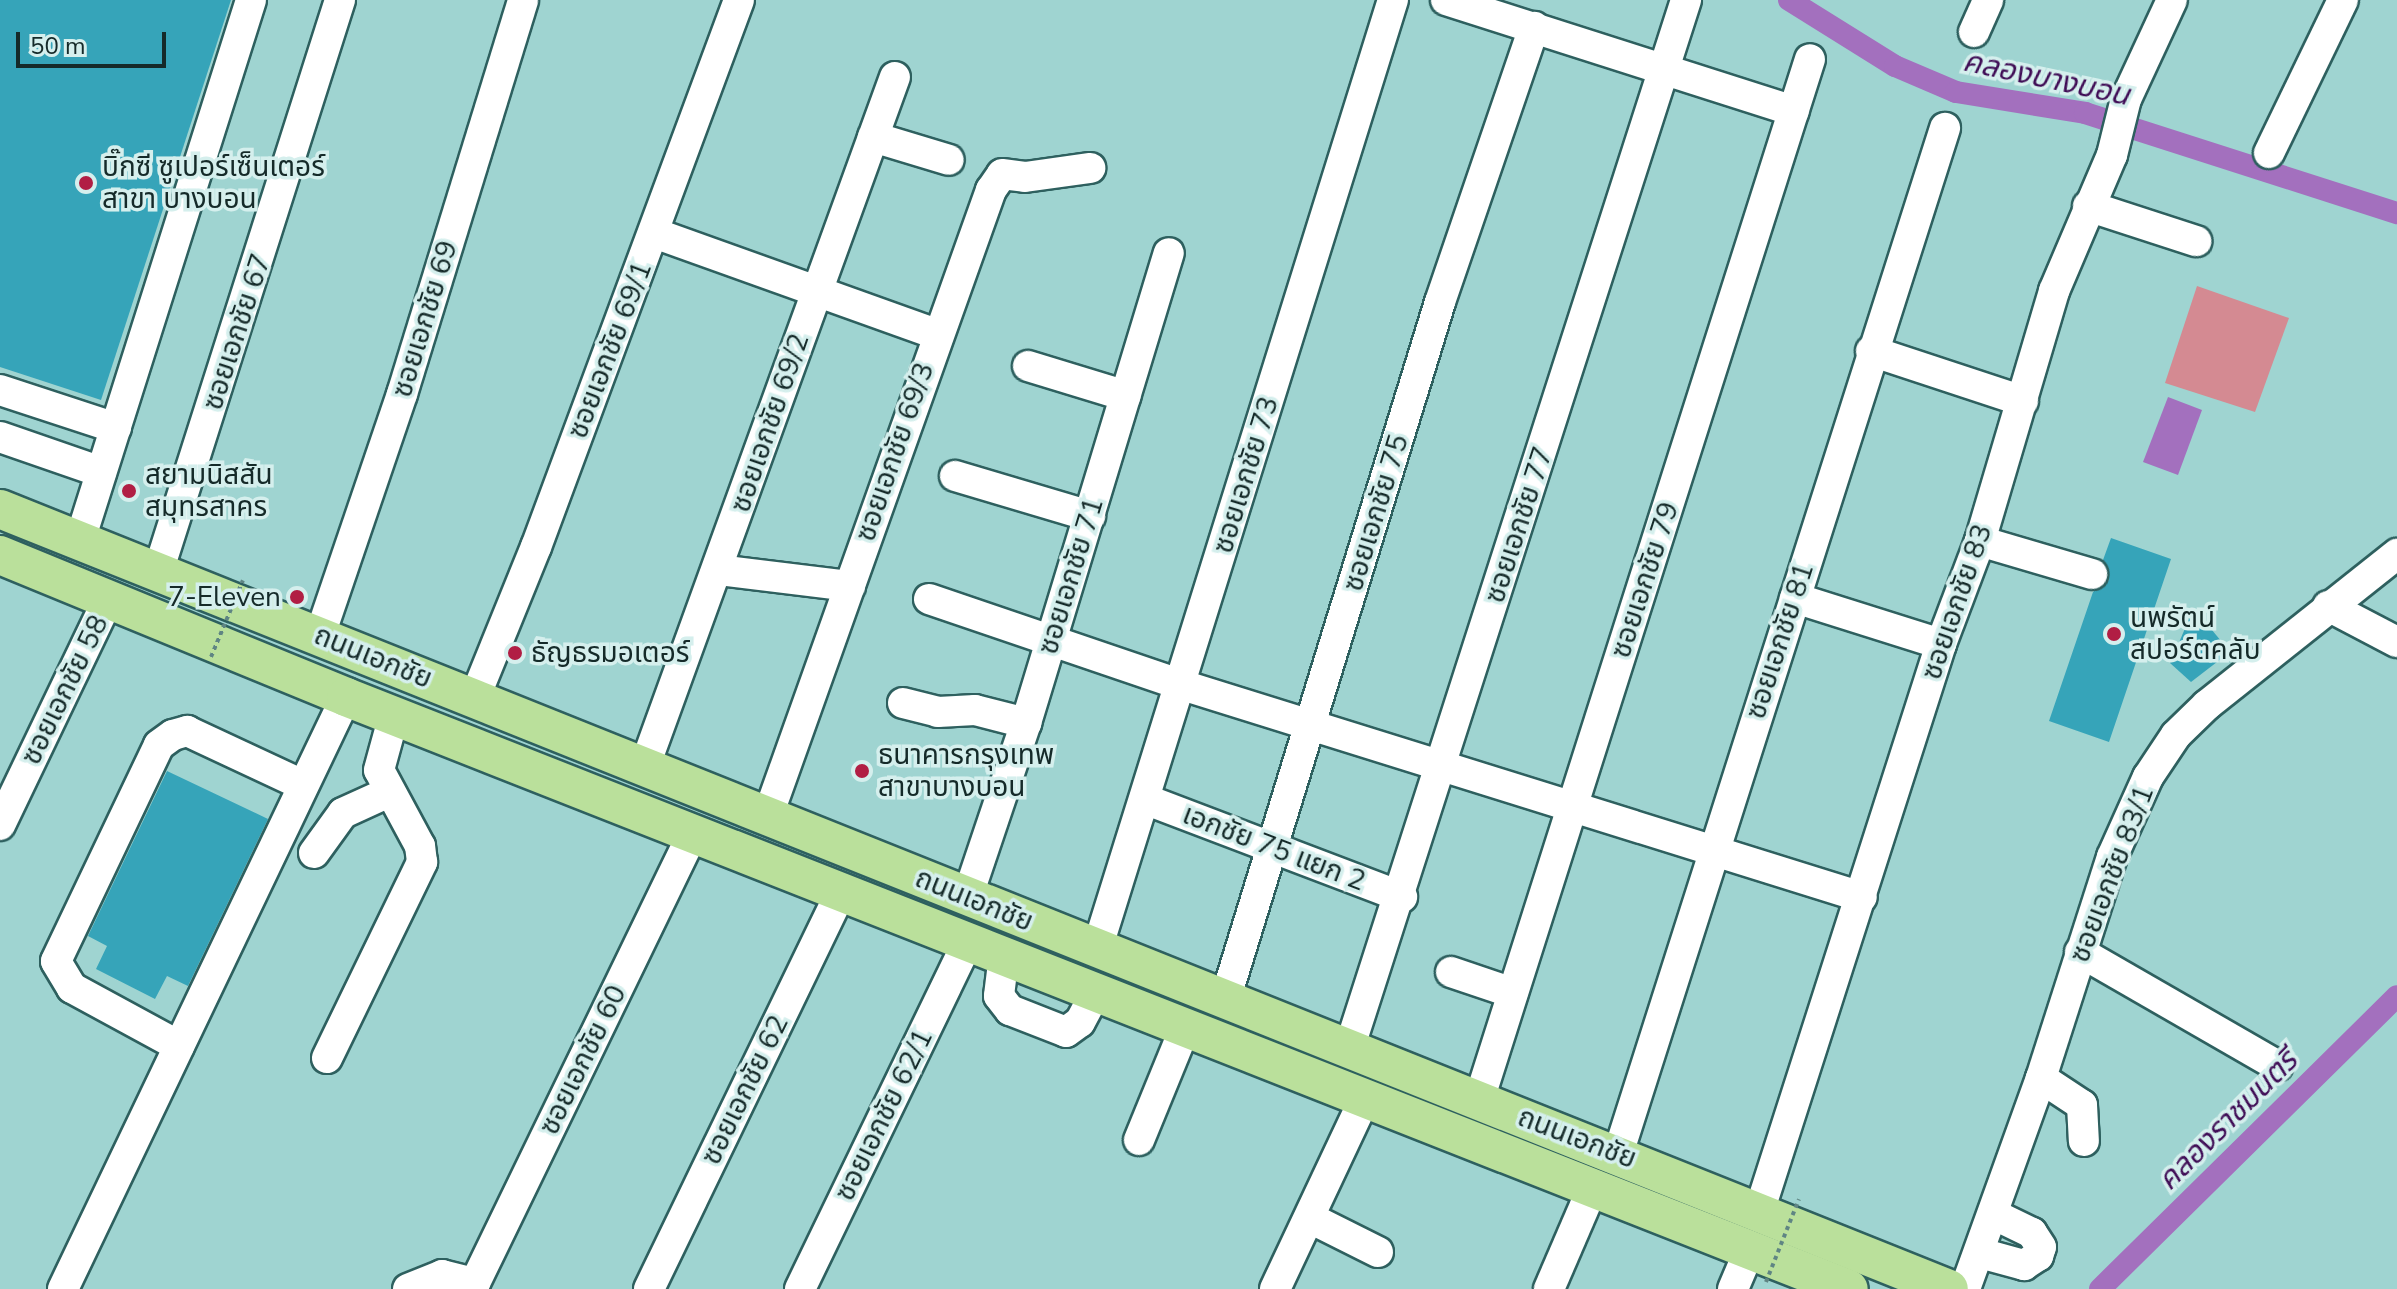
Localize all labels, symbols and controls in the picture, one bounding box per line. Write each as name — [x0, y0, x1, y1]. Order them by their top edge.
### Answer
scale bar — [20, 16, 170, 66]
text: 50 m — [30, 30, 86, 62]
water label: คลองบางบอน — [1960, 44, 2132, 114]
place label: บิ๊กซี ซูเปอร์เซ็นเตอร์ สาขา บางบอน — [102, 150, 325, 216]
marker: บิ๊กซี ซูเปอร์เซ็นเตอร์ สาขา บางบอน — [77, 174, 95, 192]
street label: ซอยเอกชัย 69 — [385, 237, 465, 401]
street label: ซอยเอกชัย 67 — [196, 250, 278, 414]
street label: ซอยเอกชัย 69/1 — [561, 257, 659, 443]
street label: ซอยเอกชัย 69/2 — [724, 329, 816, 517]
street label: ซอยเอกชัย 69/3 — [849, 358, 941, 546]
street label: ซอยเอกชัย 73 — [1206, 393, 1286, 557]
street label: ซอยเอกชัย 75 — [1336, 431, 1416, 595]
street label: ซอยเอกชัย 77 — [1478, 443, 1560, 607]
place label: สยามนิสสัน สมุทรสาคร — [145, 458, 273, 524]
marker: สยามนิสสัน สมุทรสาคร — [120, 482, 138, 500]
street label: ซอยเอกชัย 71 — [1031, 494, 1111, 658]
street label: ซอยเอกชัย 79 — [1604, 498, 1686, 662]
street label: ซอยเอกชัย 83 — [1915, 520, 1999, 684]
street label: ซอยเอกชัย 81 — [1739, 559, 1821, 723]
place label: 7-Eleven — [168, 580, 281, 614]
marker: 7-Eleven — [288, 588, 306, 606]
place label: นพรัตน์ สปอร์ตคลับ — [2130, 601, 2261, 667]
street label: ซอยเอกชัย 58 — [14, 610, 116, 770]
street label: ถนนเอกชัย — [309, 618, 437, 696]
marker: นพรัตน์ สปอร์ตคลับ — [2105, 625, 2123, 643]
place label: ธัญธรมอเตอร์ — [531, 636, 689, 670]
marker: ธัญธรมอเตอร์ — [506, 644, 524, 662]
place label: ธนาคารกรุงเทพ สาขาบางบอน — [878, 738, 1054, 804]
marker: ธนาคารกรุงเทพ สาขาบางบอน — [853, 762, 871, 780]
street label: ซอยเอกชัย 83/1 — [2063, 781, 2161, 967]
street label: เอกชัย 75 แยก 2 — [1178, 798, 1370, 898]
street label: ถนนเอกชัย — [910, 861, 1038, 939]
street label: ซอยเอกชัย 60 — [532, 980, 634, 1140]
street label: ซอยเอกชัย 62 — [694, 1010, 796, 1170]
street label: ซอยเอกชัย 62/1 — [828, 1024, 940, 1206]
water label: คลองราชมนตรี — [2151, 1044, 2305, 1198]
street label: ถนนเอกชัย — [1513, 1100, 1641, 1176]

